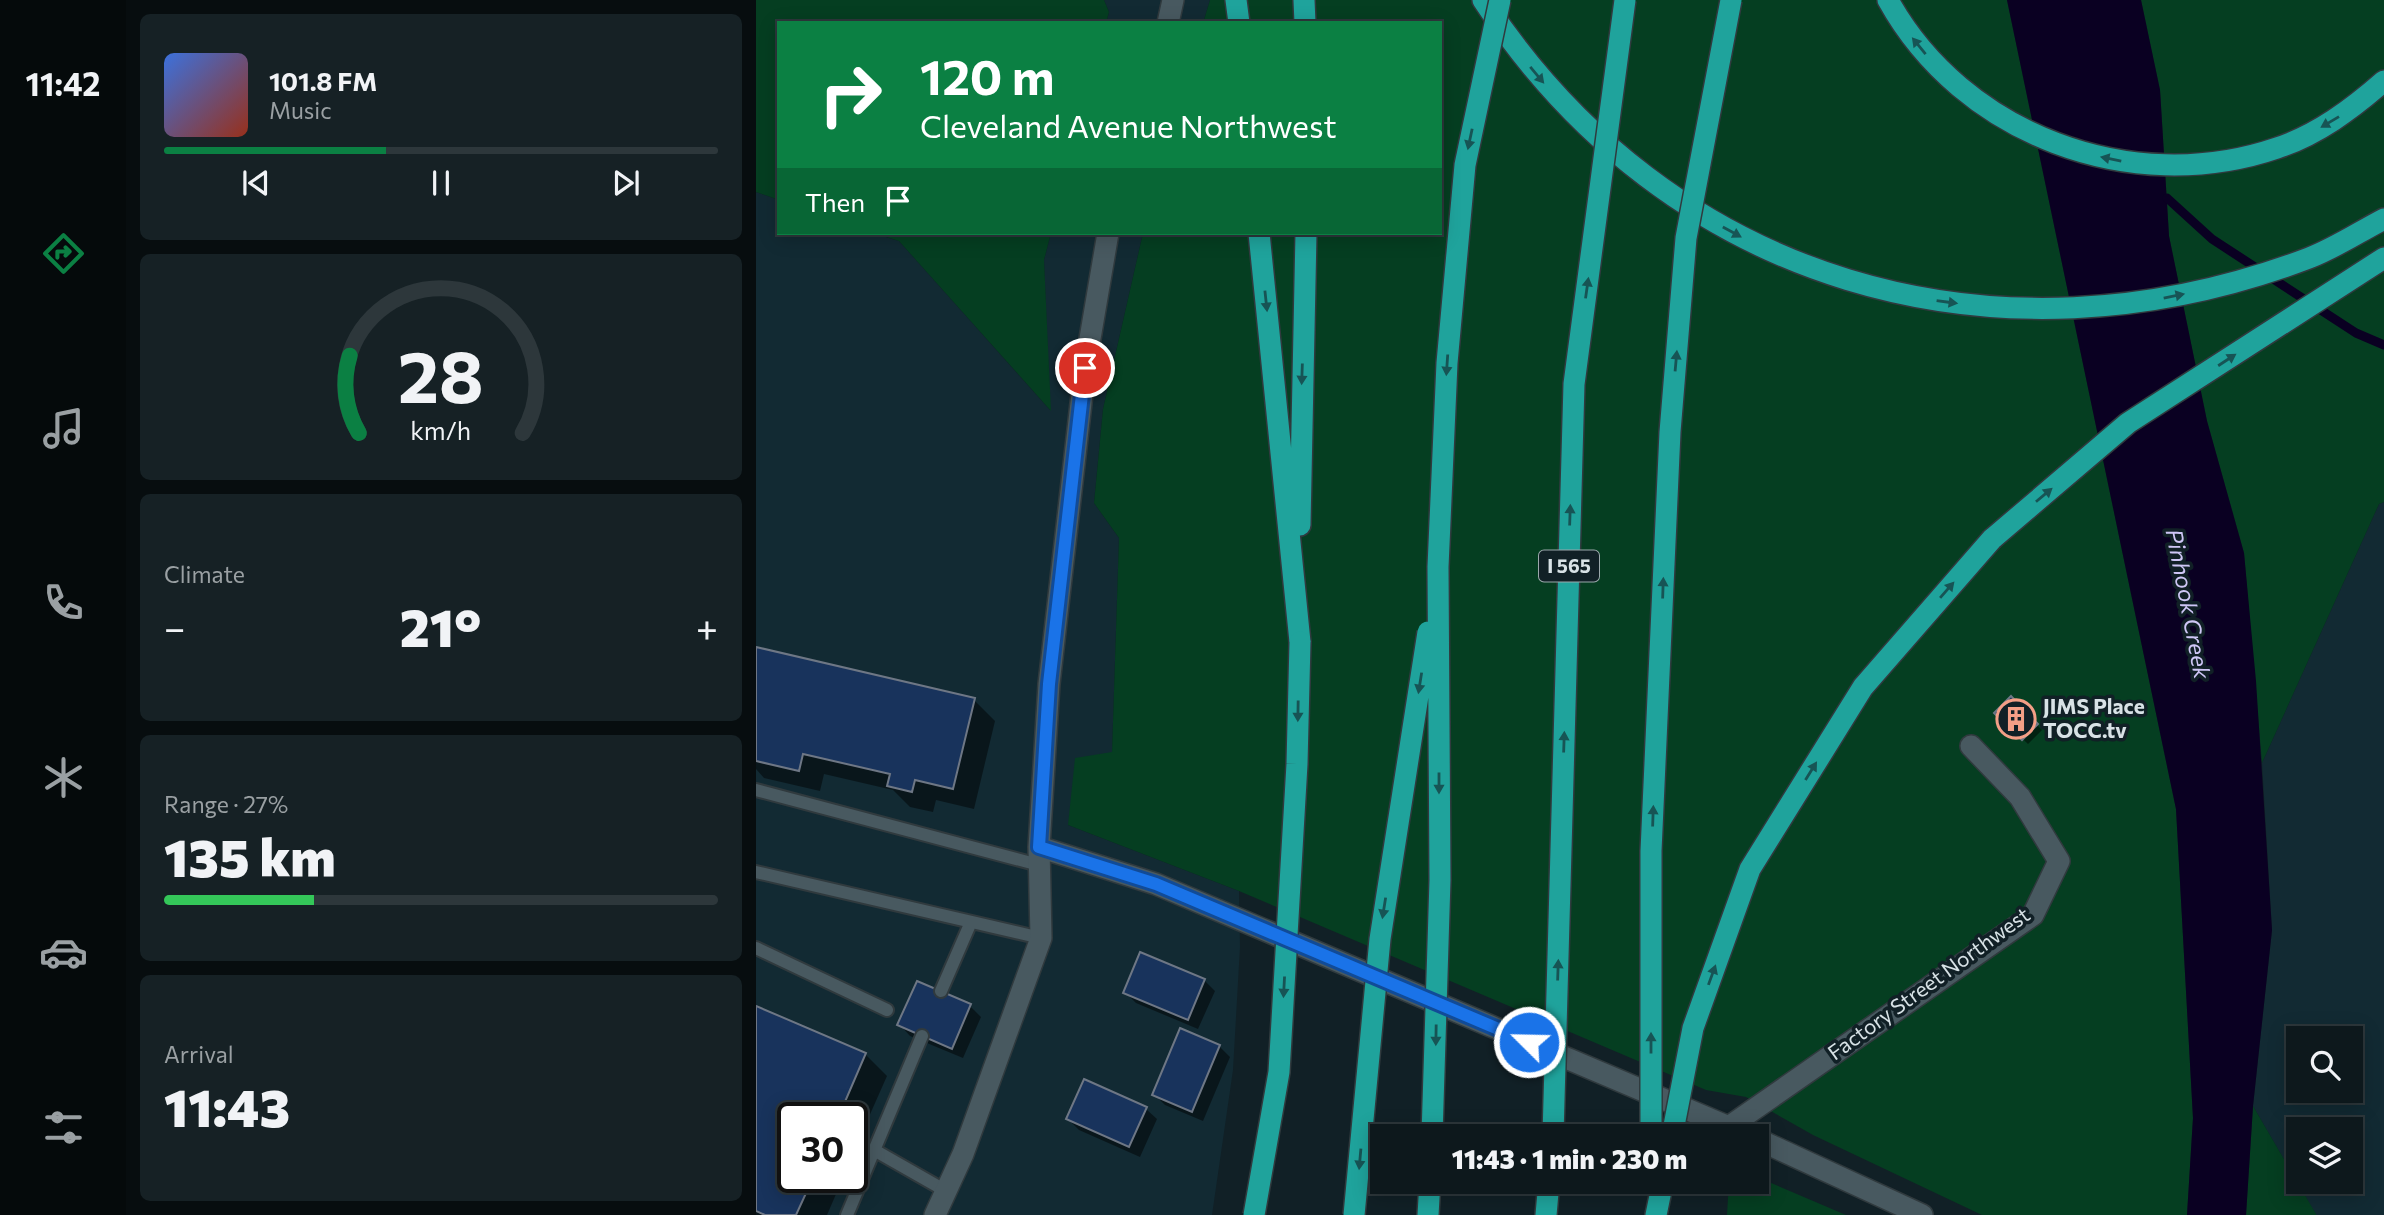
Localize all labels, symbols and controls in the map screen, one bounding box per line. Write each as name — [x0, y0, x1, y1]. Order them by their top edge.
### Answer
one-way arrow — [1912, 37, 1927, 54]
text: 120 m — [920, 45, 1054, 105]
icon: right — [805, 49, 896, 140]
text: 11:42 — [25, 63, 101, 103]
text: 101.8 FM — [269, 65, 377, 96]
one-way arrow — [1529, 66, 1544, 83]
text: Music — [269, 96, 332, 124]
text: Cleveland Avenue Northwest — [920, 105, 1337, 145]
one-way arrow — [2320, 116, 2339, 128]
one-way arrow — [1465, 128, 1476, 150]
one-way arrow — [2100, 154, 2122, 165]
icon: previous — [237, 164, 275, 202]
icon: pause — [422, 164, 460, 202]
icon: next — [607, 164, 645, 202]
icon: arrive — [879, 182, 917, 220]
text: Then — [805, 186, 865, 217]
one-way arrow — [1722, 226, 1742, 238]
icon: directions — [39, 229, 88, 278]
one-way arrow — [1581, 277, 1592, 299]
one-way arrow — [1261, 290, 1272, 312]
one-way arrow — [2163, 291, 2185, 302]
one-way arrow — [1936, 297, 1958, 308]
text: 28 — [398, 330, 484, 419]
pin — [1055, 338, 1115, 398]
icon: arrive — [1066, 349, 1104, 387]
one-way arrow — [1671, 350, 1682, 372]
one-way arrow — [1441, 354, 1452, 376]
one-way arrow — [2217, 354, 2237, 367]
one-way arrow — [1296, 364, 1308, 386]
icon: music — [39, 404, 88, 453]
text: km/h — [411, 415, 471, 445]
one-way arrow — [2036, 488, 2053, 503]
one-way arrow — [1564, 503, 1576, 525]
water label: Pinhook Creek — [2161, 526, 2217, 682]
road number: I 565 — [1539, 551, 1599, 582]
text: Climate — [164, 560, 245, 588]
one-way arrow — [1657, 577, 1668, 599]
icon: phone — [39, 578, 88, 627]
one-way arrow — [1939, 582, 1955, 599]
text: 21° — [400, 594, 481, 658]
text: − — [164, 603, 186, 650]
text: + — [696, 603, 718, 650]
one-way arrow — [1414, 672, 1425, 694]
place label: JIMS Place TOCC.tv — [2043, 693, 2145, 742]
building icon: JIMS Place TOCC.tv — [1995, 698, 2037, 740]
one-way arrow — [1292, 700, 1304, 722]
one-way arrow — [1558, 731, 1569, 753]
icon: climate — [39, 753, 88, 802]
one-way arrow — [1804, 762, 1817, 781]
one-way arrow — [1433, 772, 1445, 794]
text: Range · 27% — [164, 790, 288, 818]
one-way arrow — [1647, 804, 1658, 826]
text: 135 km — [164, 824, 336, 888]
one-way arrow — [1379, 897, 1390, 919]
street label: Factory Street Northwest — [1822, 901, 2034, 1064]
icon: car — [39, 928, 88, 977]
one-way arrow — [1552, 958, 1563, 980]
one-way arrow — [1707, 964, 1718, 985]
one-way arrow — [1278, 976, 1289, 998]
position arrow — [1492, 1005, 1566, 1079]
one-way arrow — [1431, 1024, 1442, 1046]
map controls — [2286, 1026, 2363, 1194]
button: search — [2286, 1026, 2363, 1103]
one-way arrow — [1645, 1032, 1657, 1054]
text: Arrival — [164, 1040, 234, 1068]
text: 11:43 — [164, 1074, 290, 1138]
speed limit sign: 30 — [777, 1102, 868, 1193]
icon: filters — [39, 1103, 88, 1152]
button: layers — [2286, 1117, 2363, 1194]
text: 11:43 · 1 min · 230 m — [1452, 1143, 1687, 1174]
one-way arrow — [1354, 1148, 1365, 1170]

